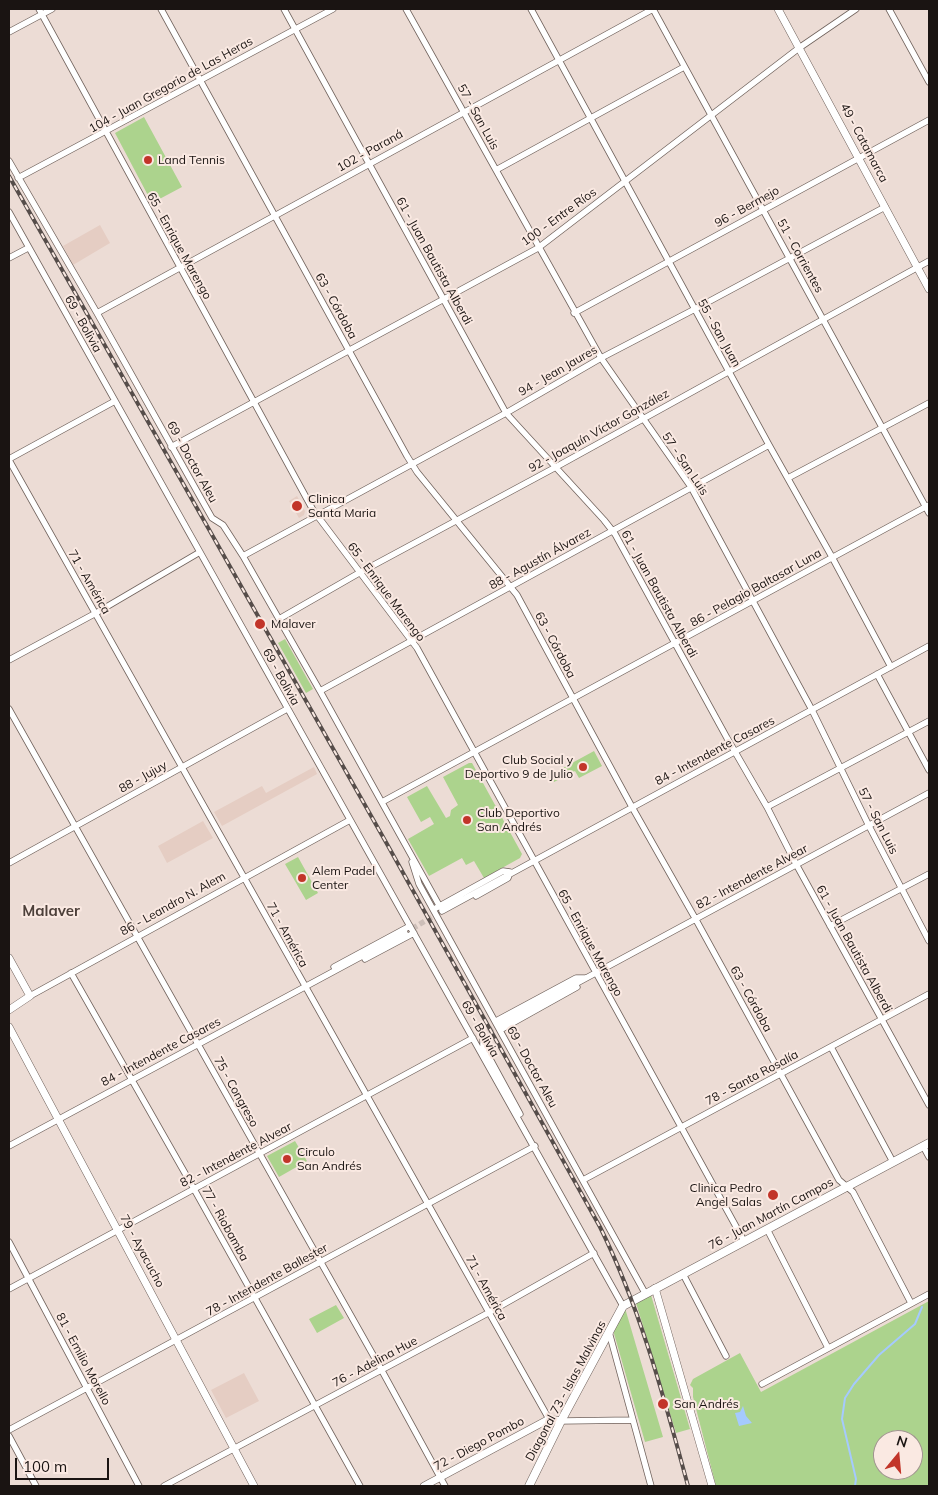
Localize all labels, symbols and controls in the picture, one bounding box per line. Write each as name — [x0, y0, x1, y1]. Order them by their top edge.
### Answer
street label: 104 - Juan Gregorio de Las Heras — [87, 34, 255, 136]
street label: 57 - San Luis — [454, 82, 502, 152]
street label: 49 - Catamarca — [837, 101, 891, 185]
street label: 102 - Paraná — [334, 127, 406, 175]
place label: Land Tennis — [158, 153, 225, 167]
marker: Land Tennis — [142, 154, 154, 166]
street label: 96 - Bermejo — [712, 183, 782, 231]
street label: 100 - Entre Ríos — [519, 185, 599, 249]
street label: 65 - Enrique Marengo — [144, 190, 214, 302]
street label: 61 - Juan Bautista Alberdi — [393, 195, 475, 327]
street label: 51 - Corrientes — [774, 217, 826, 295]
street label: 63 - Córdoba — [312, 271, 360, 341]
street label: 69 - Bolivia — [61, 293, 105, 355]
street label: 55 - San Juan — [694, 296, 744, 370]
street label: 94 - Jean Jaures — [516, 343, 600, 399]
street label: 92 - Joaquín Víctor González — [526, 386, 672, 476]
street label: 69 - Doctor Aleu — [164, 419, 220, 505]
street label: 57 - San Luis — [659, 430, 711, 498]
place label: Clinica Santa Maria — [308, 492, 376, 520]
marker: Clinica Santa Maria — [290, 499, 304, 513]
street label: 88 - Agustín Álvarez — [487, 525, 593, 593]
street label: 61 - Juan Bautista Alberdi — [618, 528, 700, 660]
street label: 65 - Enrique Marengo — [344, 540, 428, 644]
street label: 86 - Pelagio Baltasar Luna — [688, 546, 824, 630]
street label: 71 - América — [65, 547, 113, 617]
street label: 63 - Córdoba — [531, 609, 579, 681]
marker: Malaver — [253, 617, 267, 631]
place label: Malaver — [271, 617, 316, 631]
street label: 69 - Bolivia — [259, 646, 303, 708]
street label: 84 - Intendente Casares — [653, 713, 777, 789]
place label: Club Social y Deportivo 9 de Julio — [465, 753, 573, 781]
street label: 88 - Jujuy — [116, 758, 170, 796]
marker: Club Social y Deportivo 9 de Julio — [577, 761, 589, 773]
street label: 57 - San Luis — [855, 785, 901, 857]
place label: Club Deportivo San Andrés — [477, 806, 560, 834]
marker: Club Deportivo San Andrés — [461, 814, 473, 826]
street label: 82 - Intendente Alvear — [694, 841, 810, 913]
place label: Alem Padel Center — [312, 864, 375, 892]
street label: 86 - Leandro N. Alem — [118, 869, 228, 939]
marker: Alem Padel Center — [296, 872, 308, 884]
street label: 61 - Juan Bautista Alberdi — [813, 883, 895, 1015]
street label: 65 - Enrique Marengo — [555, 887, 625, 999]
street label: 71 - América — [263, 900, 311, 970]
district label: Malaver — [22, 902, 80, 920]
street label: 63 - Córdoba — [727, 964, 775, 1034]
street label: 69 - Bolivia — [458, 998, 502, 1060]
street label: 84 - Intendente Casares — [99, 1014, 223, 1090]
street label: 69 - Doctor Aleu — [504, 1024, 560, 1110]
street label: 78 - Santa Rosalía — [703, 1047, 801, 1109]
street label: 75 - Congreso — [211, 1054, 261, 1130]
street label: 82 - Intendente Alvear — [178, 1119, 294, 1191]
place label: Circulo San Andrés — [297, 1145, 362, 1173]
marker: Circulo San Andrés — [281, 1153, 293, 1165]
street label: 76 - Juan Martín Campos — [706, 1175, 836, 1253]
place label: Clinica Pedro Angel Salas — [690, 1181, 762, 1209]
street label: 77 - Riobamba — [199, 1184, 251, 1264]
marker: Clinica Pedro Angel Salas — [766, 1188, 780, 1202]
street label: 79 - Ayacucho — [117, 1212, 167, 1290]
street label: 78 - Intendente Ballester — [204, 1241, 330, 1319]
street label: 71 - América — [462, 1253, 510, 1323]
street label: 81 - Emilio Morello — [53, 1310, 113, 1408]
street label: Diagonal 73 - Islas Malvinas — [523, 1318, 609, 1464]
street label: 76 - Adelina Hue — [330, 1334, 420, 1390]
marker: San Andrés — [656, 1397, 670, 1411]
place label: San Andrés — [674, 1397, 739, 1411]
street label: 72 - Diego Pombo — [431, 1414, 527, 1474]
north arrow — [873, 1430, 923, 1480]
text: N — [894, 1431, 910, 1452]
scale bar — [18, 1448, 111, 1480]
text: 100 m — [23, 1457, 67, 1476]

